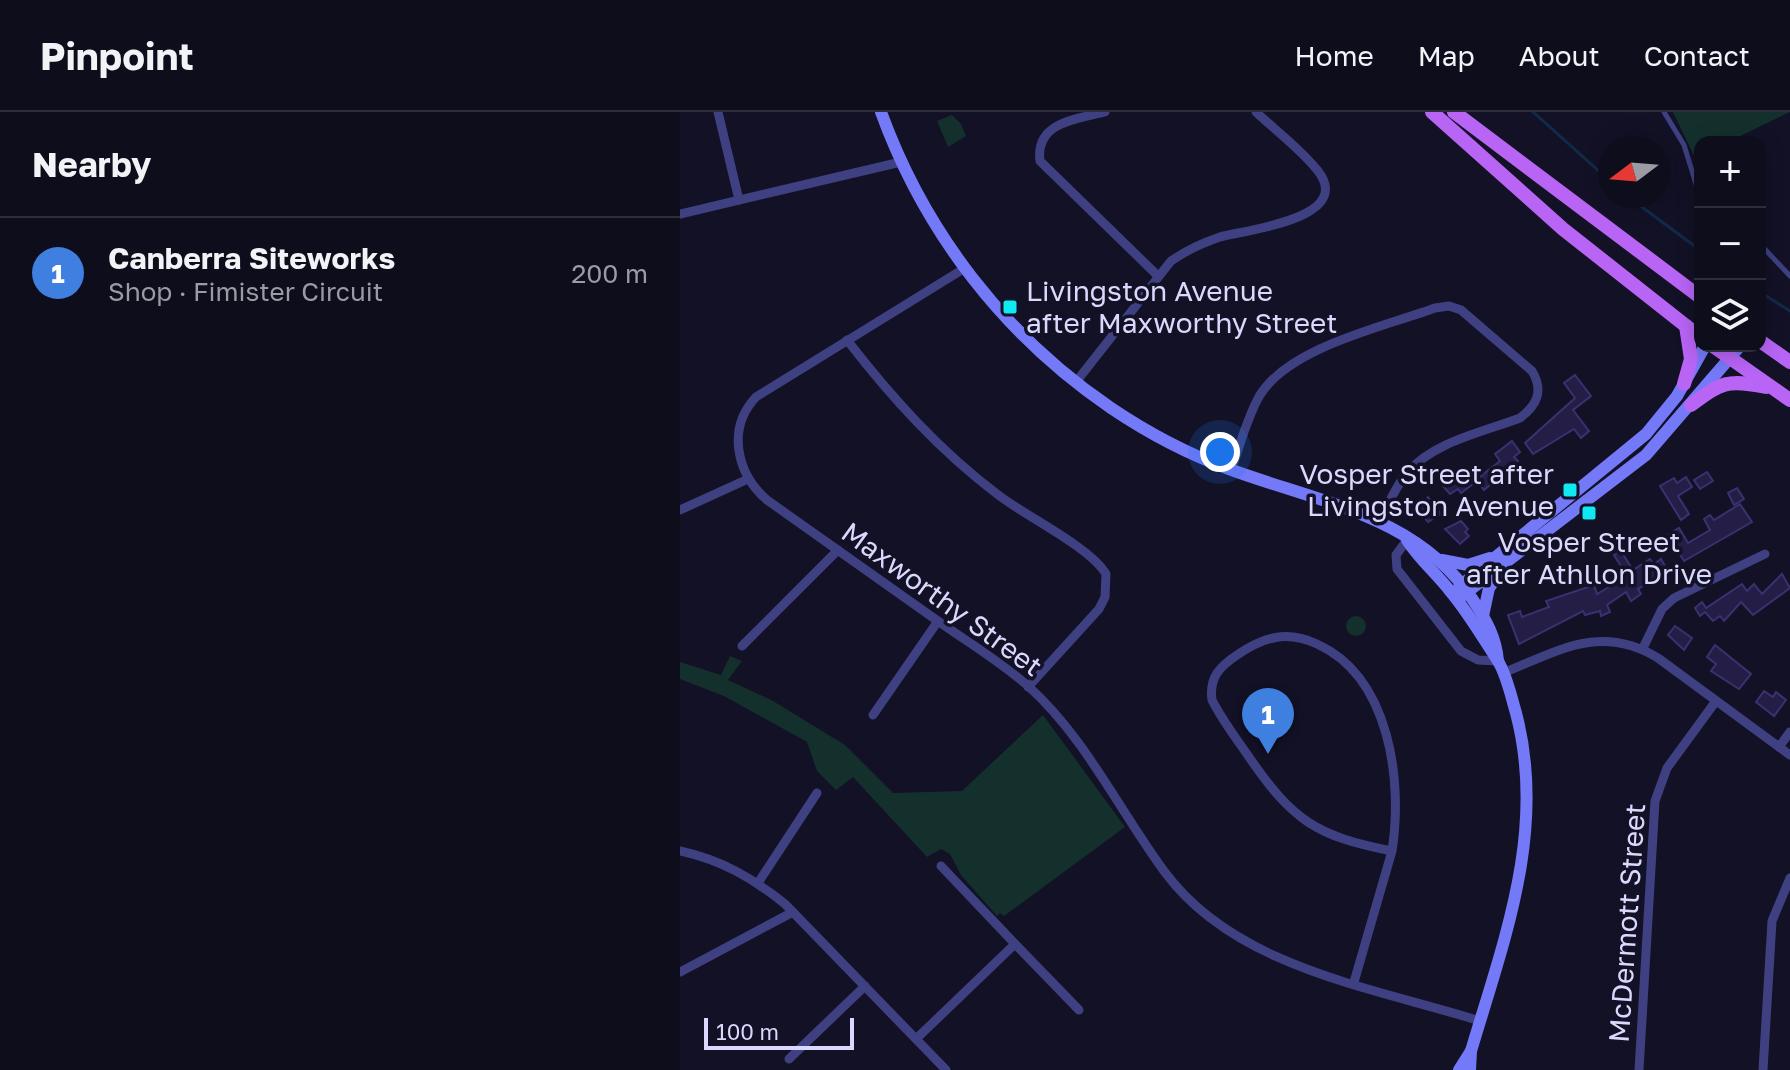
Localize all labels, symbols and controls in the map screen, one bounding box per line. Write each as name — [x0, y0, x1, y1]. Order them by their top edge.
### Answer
text: Pinpoint — [40, 33, 194, 78]
text: Home — [1295, 39, 1374, 72]
text: Map — [1418, 39, 1475, 72]
text: About — [1519, 39, 1600, 72]
text: Contact — [1644, 39, 1750, 72]
north arrow — [1598, 136, 1670, 208]
map controls — [1694, 136, 1766, 352]
button: + — [1694, 136, 1766, 208]
text: Nearby — [32, 144, 152, 184]
button: − — [1694, 208, 1766, 280]
text: Canberra Siteworks — [108, 240, 395, 276]
text: 1 — [51, 258, 65, 289]
text: 200 m — [571, 258, 648, 289]
place label: Livingston Avenue after Maxworthy Street — [1026, 274, 1337, 339]
text: Shop · Fimister Circuit — [108, 276, 383, 307]
button: layers — [1694, 280, 1766, 352]
marker: Livingston Avenue after Maxworthy Street — [1001, 298, 1019, 316]
your location — [1200, 432, 1240, 472]
place label: Vosper Street after Livingston Avenue — [1299, 457, 1554, 522]
marker: Vosper Street after Livingston Avenue — [1561, 481, 1579, 499]
marker: Vosper Street after Athllon Drive — [1580, 504, 1598, 522]
street label: Maxworthy Street — [836, 515, 1049, 682]
place label: Vosper Street after Athllon Drive — [1466, 525, 1712, 590]
pin: 1 — [1242, 688, 1294, 754]
street label: McDermott Street — [1602, 802, 1651, 1044]
scale bar — [704, 1014, 854, 1050]
text: 100 m — [716, 1018, 779, 1045]

